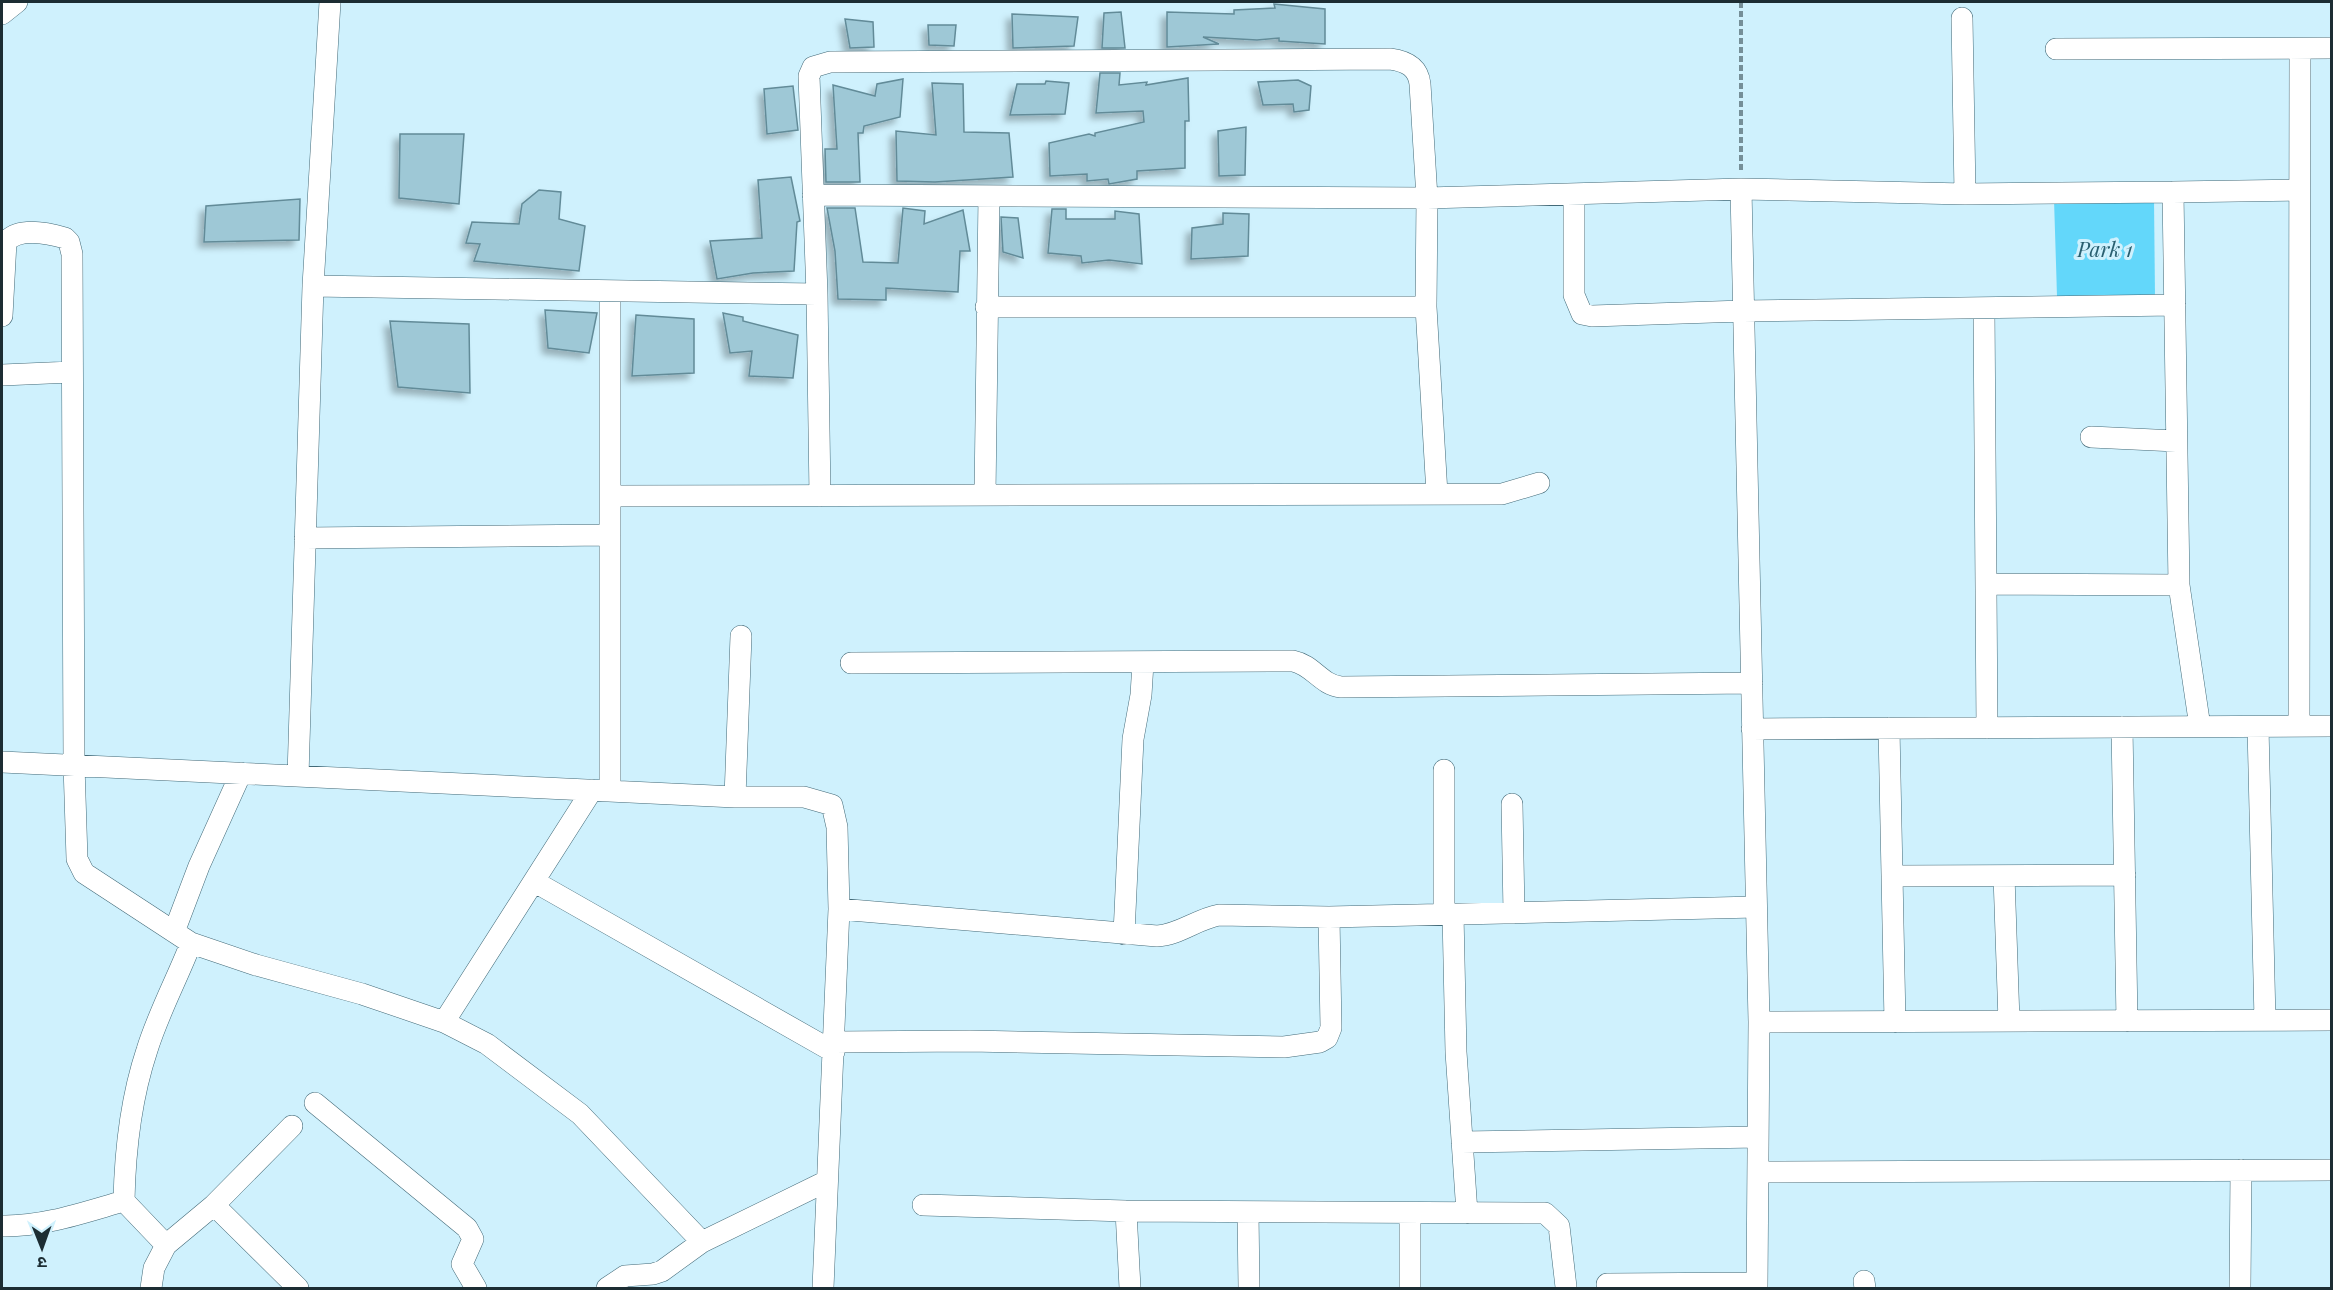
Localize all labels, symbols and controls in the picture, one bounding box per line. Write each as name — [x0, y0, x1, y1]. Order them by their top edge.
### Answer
park label: Park 1 — [2076, 234, 2133, 262]
north arrow — [12, 1218, 72, 1278]
text: उ — [37, 1253, 47, 1274]

